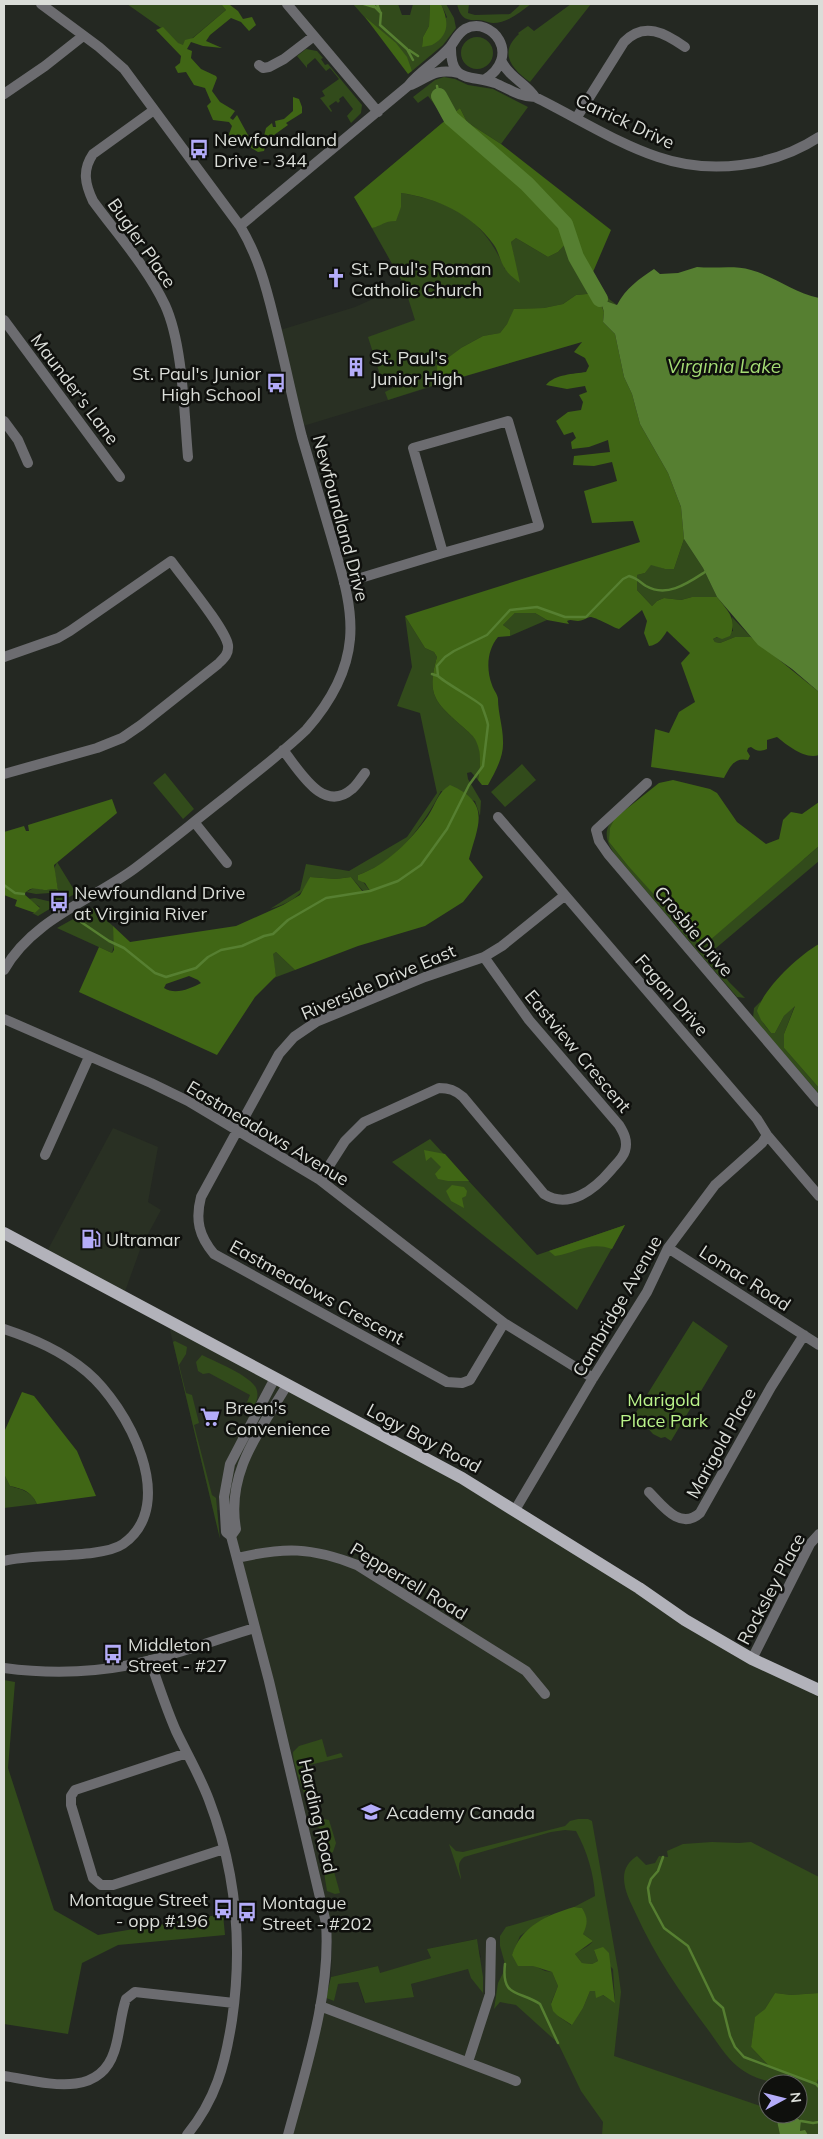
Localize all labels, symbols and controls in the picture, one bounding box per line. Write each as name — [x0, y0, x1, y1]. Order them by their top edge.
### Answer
street label: Carrick Drive — [572, 88, 678, 154]
place label: Newfoundland Drive - 344 — [214, 128, 337, 172]
bus stop icon: Newfoundland Drive - 344 — [188, 138, 210, 160]
street label: Bugler Place — [103, 194, 181, 292]
place label: St. Paul's Roman Catholic Church — [351, 257, 492, 301]
church icon: St. Paul's Roman Catholic Church — [325, 267, 347, 289]
street label: Maunder's Lane — [26, 329, 124, 449]
place label: St. Paul's Junior High — [371, 346, 463, 390]
water label: Virginia Lake — [667, 354, 781, 378]
building icon: St. Paul's Junior High — [345, 356, 367, 378]
place label: St. Paul's Junior High School — [132, 362, 261, 406]
bus stop icon: St. Paul's Junior High School — [265, 372, 287, 394]
street label: Newfoundland Drive — [308, 432, 374, 604]
place label: Newfoundland Drive at Virginia River — [74, 881, 245, 925]
street label: Crosbie Drive — [650, 881, 738, 981]
bus stop icon: Newfoundland Drive at Virginia River — [48, 891, 70, 913]
street label: Riverside Drive East — [297, 939, 459, 1025]
street label: Fagan Drive — [630, 949, 714, 1041]
street label: Eastview Crescent — [520, 985, 636, 1117]
street label: Eastmeadows Avenue — [183, 1075, 353, 1191]
fuel station icon: Ultramar — [80, 1228, 102, 1250]
place label: Ultramar — [106, 1228, 181, 1251]
street label: Cambridge Avenue — [567, 1231, 667, 1381]
street label: Eastmeadows Crescent — [226, 1235, 408, 1349]
street label: Lomac Road — [695, 1240, 795, 1316]
street label: Marigold Place — [681, 1383, 761, 1503]
park label: Marigold Place Park — [620, 1388, 709, 1432]
place label: Breen's Convenience — [225, 1396, 330, 1440]
street label: Logy Bay Road — [363, 1398, 485, 1478]
supermarket icon: Breen's Convenience — [199, 1406, 221, 1428]
street label: Rocksley Place — [732, 1529, 810, 1649]
street label: Pepperrell Road — [346, 1537, 472, 1625]
place label: Middleton Street - #27 — [128, 1633, 227, 1677]
bus stop icon: Middleton Street - #27 — [102, 1643, 124, 1665]
street label: Harding Road — [294, 1757, 342, 1875]
school or university icon: Academy Canada — [360, 1801, 382, 1823]
place label: Academy Canada — [386, 1801, 535, 1824]
place label: Montague Street - opp #196 — [69, 1888, 208, 1932]
place label: Montague Street - #202 — [262, 1891, 372, 1935]
bus stop icon: Montague Street - opp #196 — [212, 1898, 234, 1920]
bus stop icon: Montague Street - #202 — [236, 1901, 258, 1923]
north arrow — [758, 2074, 808, 2124]
text: N — [786, 2091, 805, 2104]

